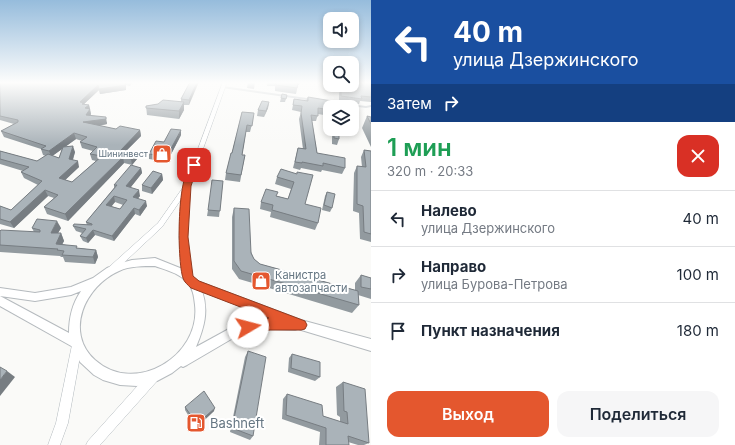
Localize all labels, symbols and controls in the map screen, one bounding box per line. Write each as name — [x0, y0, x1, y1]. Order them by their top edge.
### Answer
map controls — [323, 12, 359, 136]
button: sound — [323, 12, 359, 48]
text: 40 m — [453, 15, 523, 49]
icon: left — [387, 16, 439, 68]
text: улица Дзержинского — [453, 49, 639, 70]
button: search — [323, 56, 359, 92]
icon: right — [440, 92, 462, 114]
text: Затем — [387, 94, 432, 113]
button: layers — [323, 100, 359, 136]
text: 1 мин — [387, 133, 452, 162]
button: close — [677, 135, 719, 177]
shop icon: Шининвест — [151, 143, 173, 165]
place label: Шининвест — [98, 148, 149, 159]
pin — [177, 148, 211, 182]
icon: arrive — [183, 154, 205, 176]
text: 320 m · 20:33 — [387, 163, 473, 179]
text: Налево — [421, 201, 477, 220]
icon: left — [387, 208, 409, 230]
text: 40 m — [682, 209, 719, 228]
text: улица Дзержинского — [421, 220, 555, 236]
text: Направо — [421, 257, 486, 276]
icon: right — [387, 264, 409, 286]
text: 100 m — [677, 265, 719, 284]
place label: Канистра автозапчасти — [275, 268, 348, 295]
shop icon: Канистра автозапчасти — [250, 270, 272, 292]
text: улица Бурова-Петрова — [421, 276, 568, 292]
position arrow — [227, 306, 269, 348]
icon: arrive — [387, 320, 409, 342]
text: Пункт назначения — [421, 321, 560, 340]
text: 180 m — [677, 321, 719, 340]
button: Выход — [387, 391, 549, 437]
button: Поделиться — [557, 391, 719, 437]
fuel station icon: Bashneft — [185, 412, 207, 434]
place label: Bashneft — [210, 415, 264, 431]

